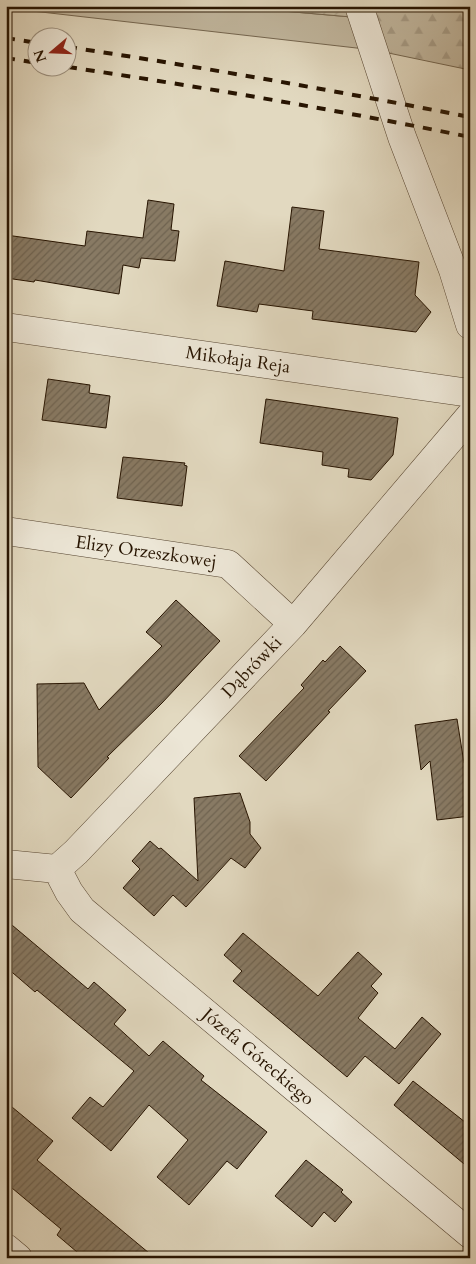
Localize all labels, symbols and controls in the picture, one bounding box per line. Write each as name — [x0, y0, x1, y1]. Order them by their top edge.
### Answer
north arrow — [28, 28, 78, 78]
text: N — [29, 47, 51, 65]
street label: Mikołaja Reja — [184, 340, 292, 380]
street label: Elizy Orzeszkowej — [74, 530, 218, 574]
street label: Dąbrówki — [216, 630, 288, 704]
street label: Józefa Góreckiego — [194, 1001, 320, 1112]

